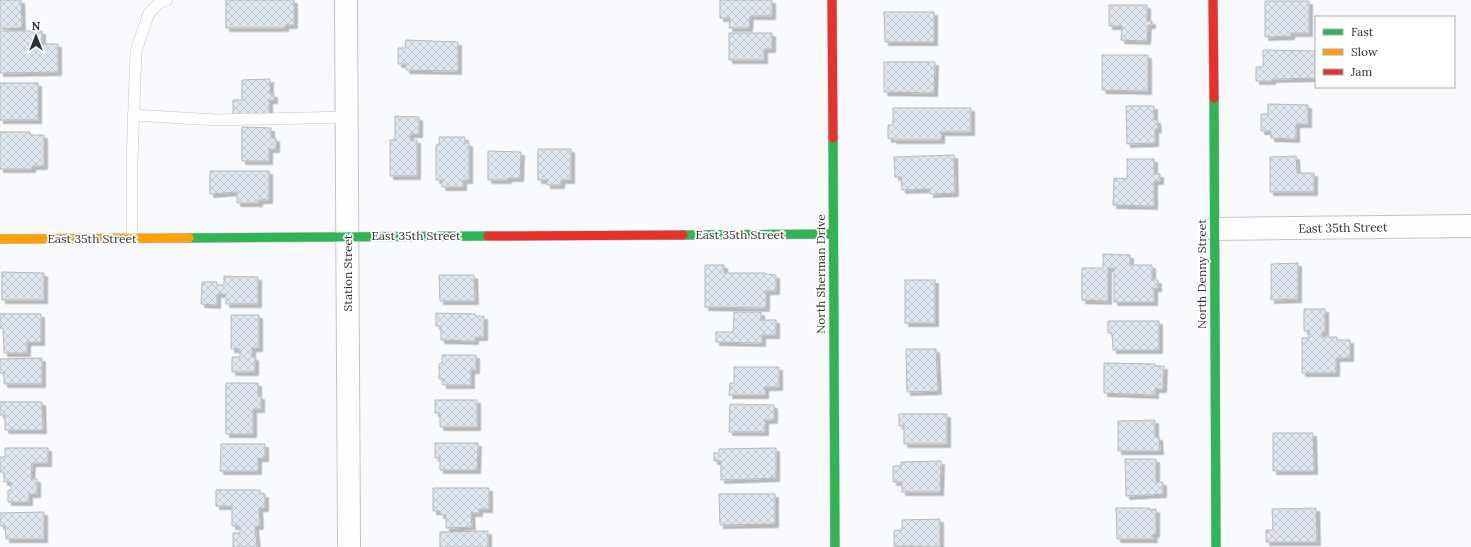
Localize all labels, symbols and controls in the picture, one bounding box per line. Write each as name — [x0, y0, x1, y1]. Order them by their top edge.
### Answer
north arrow — [16, 16, 56, 56]
legend — [1315, 16, 1455, 88]
text: N — [32, 19, 41, 33]
text: Fast — [1351, 24, 1374, 39]
text: Slow — [1351, 44, 1378, 59]
text: Jam — [1350, 64, 1372, 79]
street label: North Sherman Drive — [813, 214, 828, 334]
street label: North Denny Street — [1194, 219, 1209, 329]
street label: East 35th Street — [1298, 219, 1388, 236]
street label: East 35th Street — [695, 227, 785, 242]
street label: East 35th Street — [371, 228, 461, 243]
street label: East 35th Street — [47, 231, 137, 246]
street label: Station Street — [340, 234, 355, 312]

